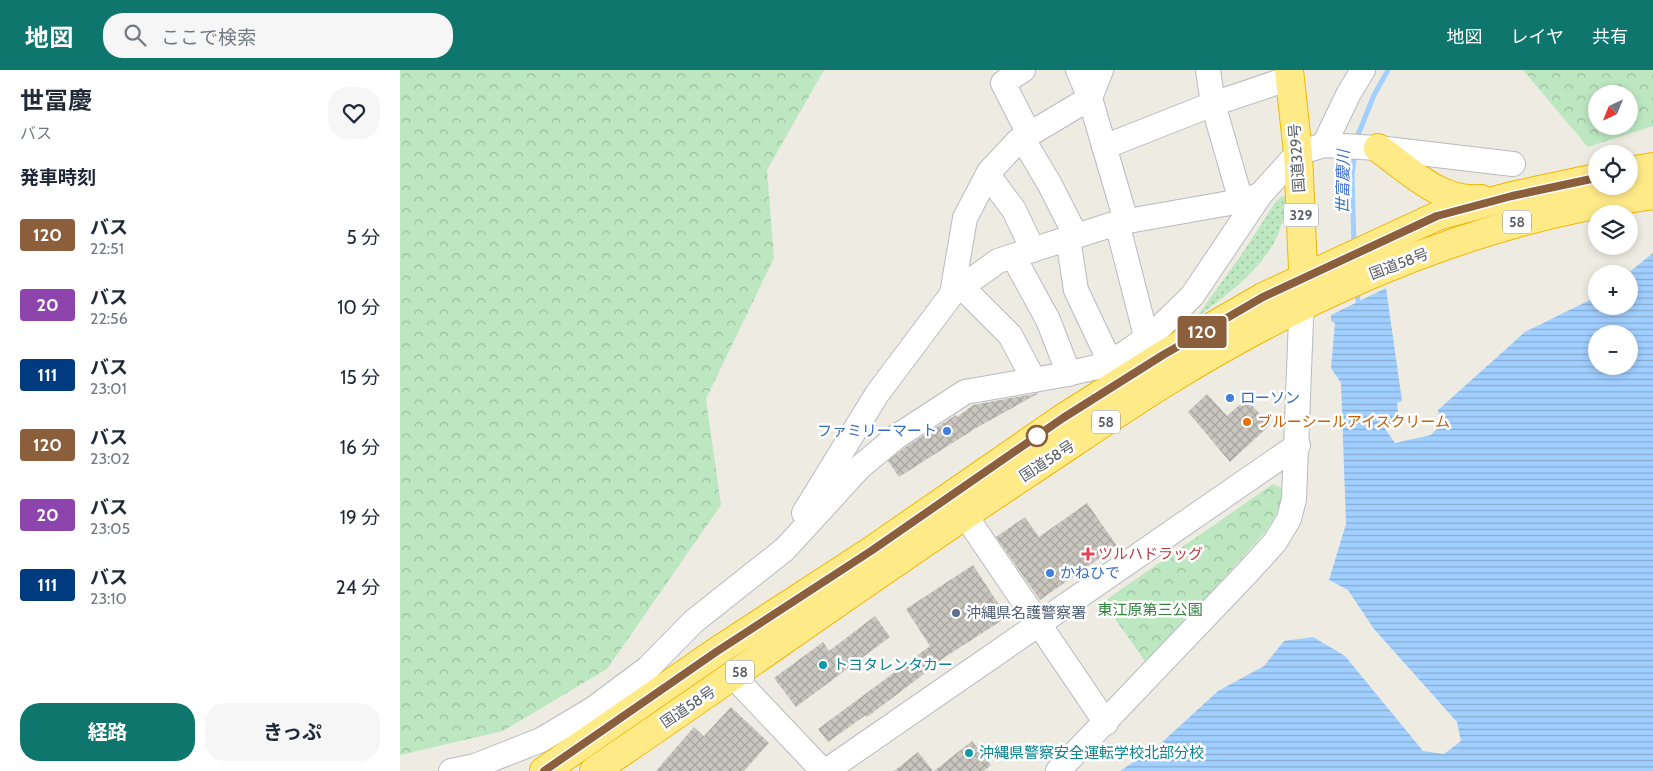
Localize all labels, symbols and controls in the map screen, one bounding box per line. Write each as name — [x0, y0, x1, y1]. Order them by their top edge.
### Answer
search box — [103, 13, 453, 58]
icon: search — [121, 21, 149, 49]
text: 地図 — [25, 23, 73, 52]
text: ここで検索 — [161, 26, 256, 49]
text: 地図 — [1447, 26, 1483, 48]
text: レイヤ — [1511, 26, 1564, 48]
text: 共有 — [1592, 26, 1628, 48]
north arrow — [1588, 85, 1638, 135]
map controls — [1588, 85, 1638, 375]
text: 世冨慶 — [20, 86, 92, 115]
button: heart — [328, 87, 380, 139]
street label: 国道329号 — [1286, 123, 1308, 193]
text: バス — [20, 124, 52, 143]
button: locate — [1588, 145, 1638, 195]
water label: 世富慶川 — [1333, 148, 1353, 214]
text: 発車時刻 — [20, 166, 96, 189]
road number: 329 — [1284, 204, 1318, 226]
button: layers — [1588, 205, 1638, 255]
road number: 58 — [1503, 210, 1531, 233]
text: バス — [90, 216, 128, 239]
text: 120 — [33, 224, 62, 246]
text: 5 分 — [346, 226, 380, 249]
text: 22:51 — [90, 239, 124, 258]
street label: 国道58号 — [1367, 244, 1431, 284]
button: + — [1588, 265, 1638, 315]
text: バス — [90, 286, 128, 309]
text: 20 — [36, 294, 59, 316]
text: 10 分 — [337, 296, 380, 319]
text: 22:56 — [90, 309, 128, 328]
line badge: 120 — [1173, 316, 1231, 348]
text: 120 — [1188, 321, 1216, 343]
button: − — [1588, 325, 1638, 375]
text: バス — [90, 356, 128, 379]
text: 111 — [38, 364, 57, 386]
text: 15 分 — [340, 366, 380, 389]
text: 23:01 — [90, 379, 127, 398]
place label: ローソン — [1240, 389, 1300, 407]
marker: ローソン — [1224, 392, 1236, 404]
road number: 58 — [1092, 411, 1120, 434]
place label: ブルーシールアイスクリーム — [1257, 413, 1450, 431]
marker: ブルーシールアイスクリーム — [1241, 416, 1253, 428]
place label: ファミリーマート — [817, 422, 937, 440]
marker: ファミリーマート — [941, 425, 953, 437]
unlabelled marker — [1026, 425, 1048, 447]
text: バス — [90, 426, 128, 449]
text: 120 — [33, 434, 62, 456]
text: 16 分 — [340, 436, 380, 459]
street label: 国道58号 — [1016, 437, 1078, 485]
text: 23:02 — [90, 449, 130, 468]
text: バス — [90, 496, 128, 519]
text: 20 — [36, 504, 59, 526]
text: 19 分 — [340, 506, 380, 529]
text: 23:05 — [90, 519, 130, 538]
place label: ツルハドラッグ — [1098, 545, 1203, 563]
marker: ツルハドラッグ — [1082, 548, 1094, 560]
place label: かねひで — [1060, 564, 1120, 582]
text: バス — [90, 566, 128, 589]
marker: かねひで — [1044, 567, 1056, 579]
text: 111 — [38, 574, 57, 596]
text: 24 分 — [336, 576, 380, 599]
text: 23:10 — [90, 589, 127, 608]
park label: 東江原第三公園 — [1097, 601, 1203, 619]
place label: 沖縄県名護警察署 — [966, 604, 1086, 622]
marker: 沖縄県名護警察署 — [950, 607, 962, 619]
place label: トヨタレンタカー — [833, 656, 953, 674]
marker: トヨタレンタカー — [817, 659, 829, 671]
road number: 58 — [726, 660, 754, 684]
street label: 国道58号 — [657, 682, 719, 732]
button: 経路 — [20, 703, 195, 761]
button: きっぷ — [205, 703, 380, 761]
place label: 沖縄県警察安全運転学校北部分校 — [979, 744, 1204, 762]
marker: 沖縄県警察安全運転学校北部分校 — [963, 747, 975, 759]

